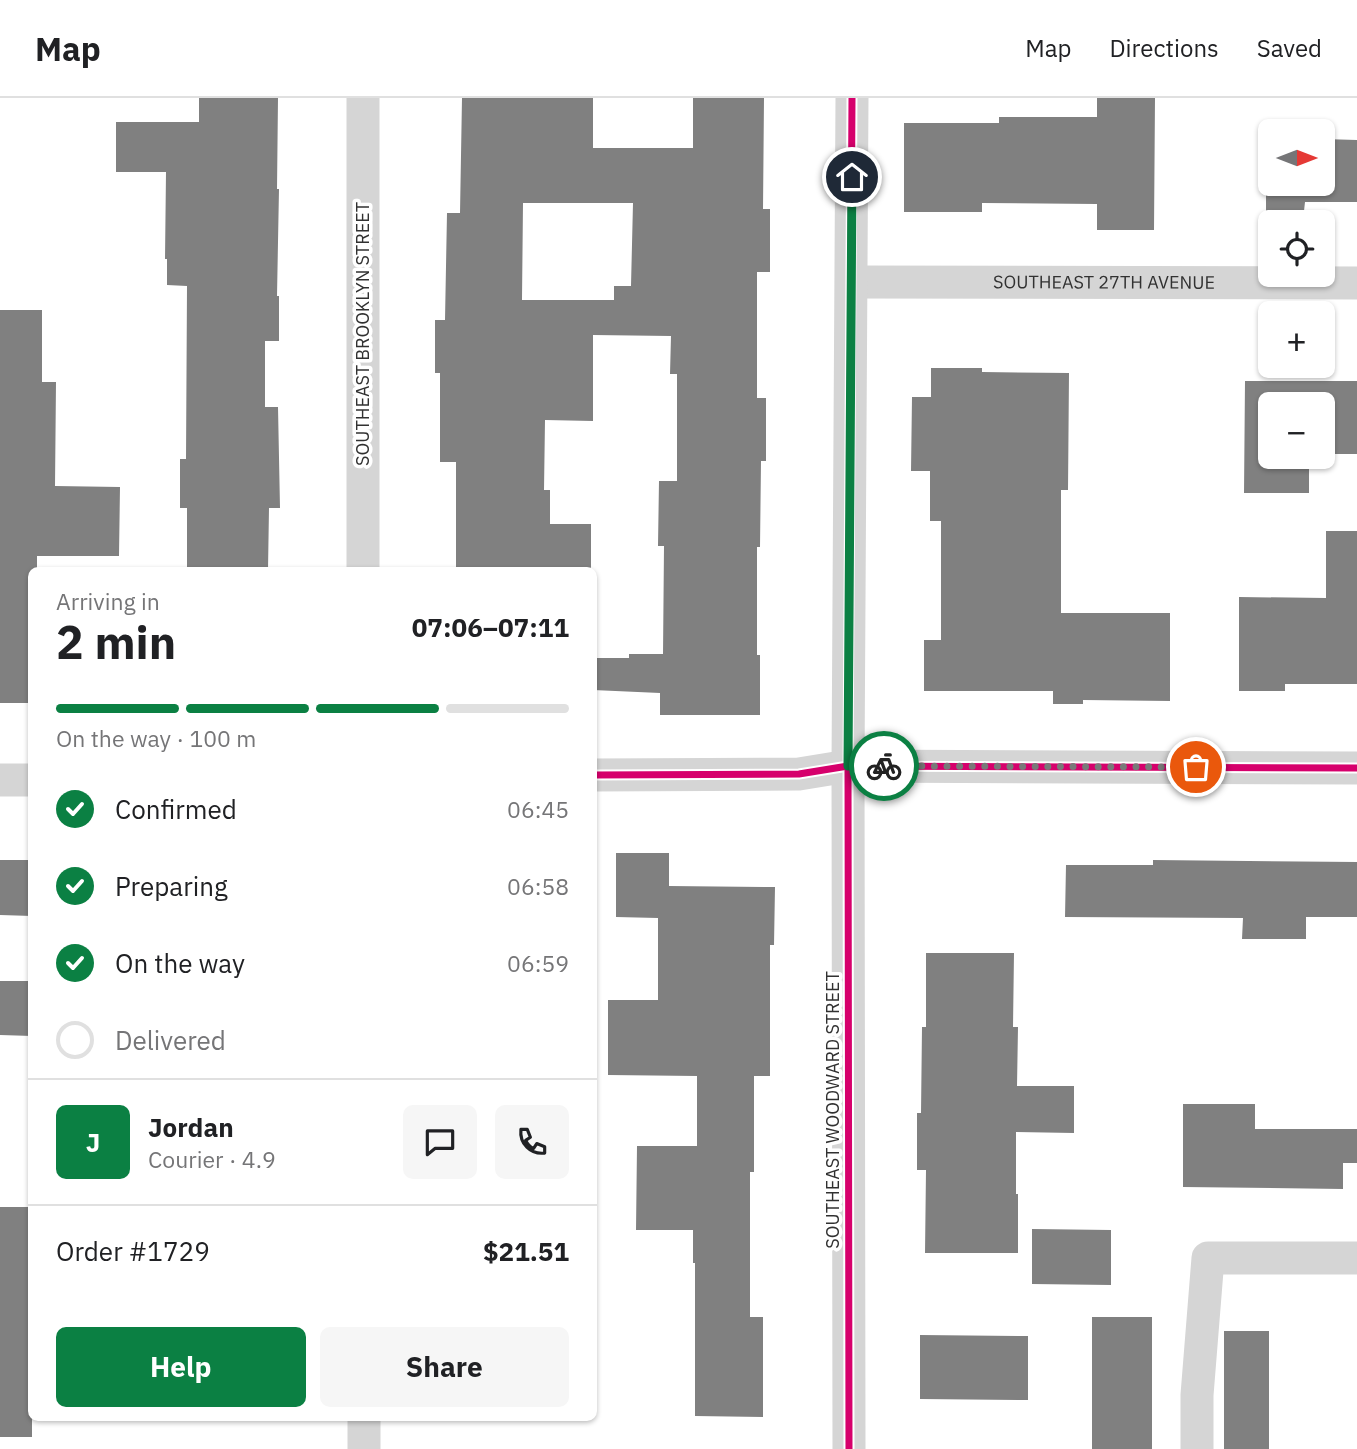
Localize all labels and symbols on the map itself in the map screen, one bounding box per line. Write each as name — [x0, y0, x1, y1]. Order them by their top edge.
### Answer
north arrow — [1258, 119, 1335, 196]
pin — [822, 147, 882, 207]
street label: SOUTHEAST BROOKLYN STREET — [351, 202, 374, 466]
street label: SOUTHEAST 27TH AVENUE — [993, 270, 1215, 294]
courier — [849, 731, 919, 801]
pin — [1166, 737, 1226, 797]
street label: SOUTHEAST WOODWARD STREET — [821, 971, 844, 1249]

